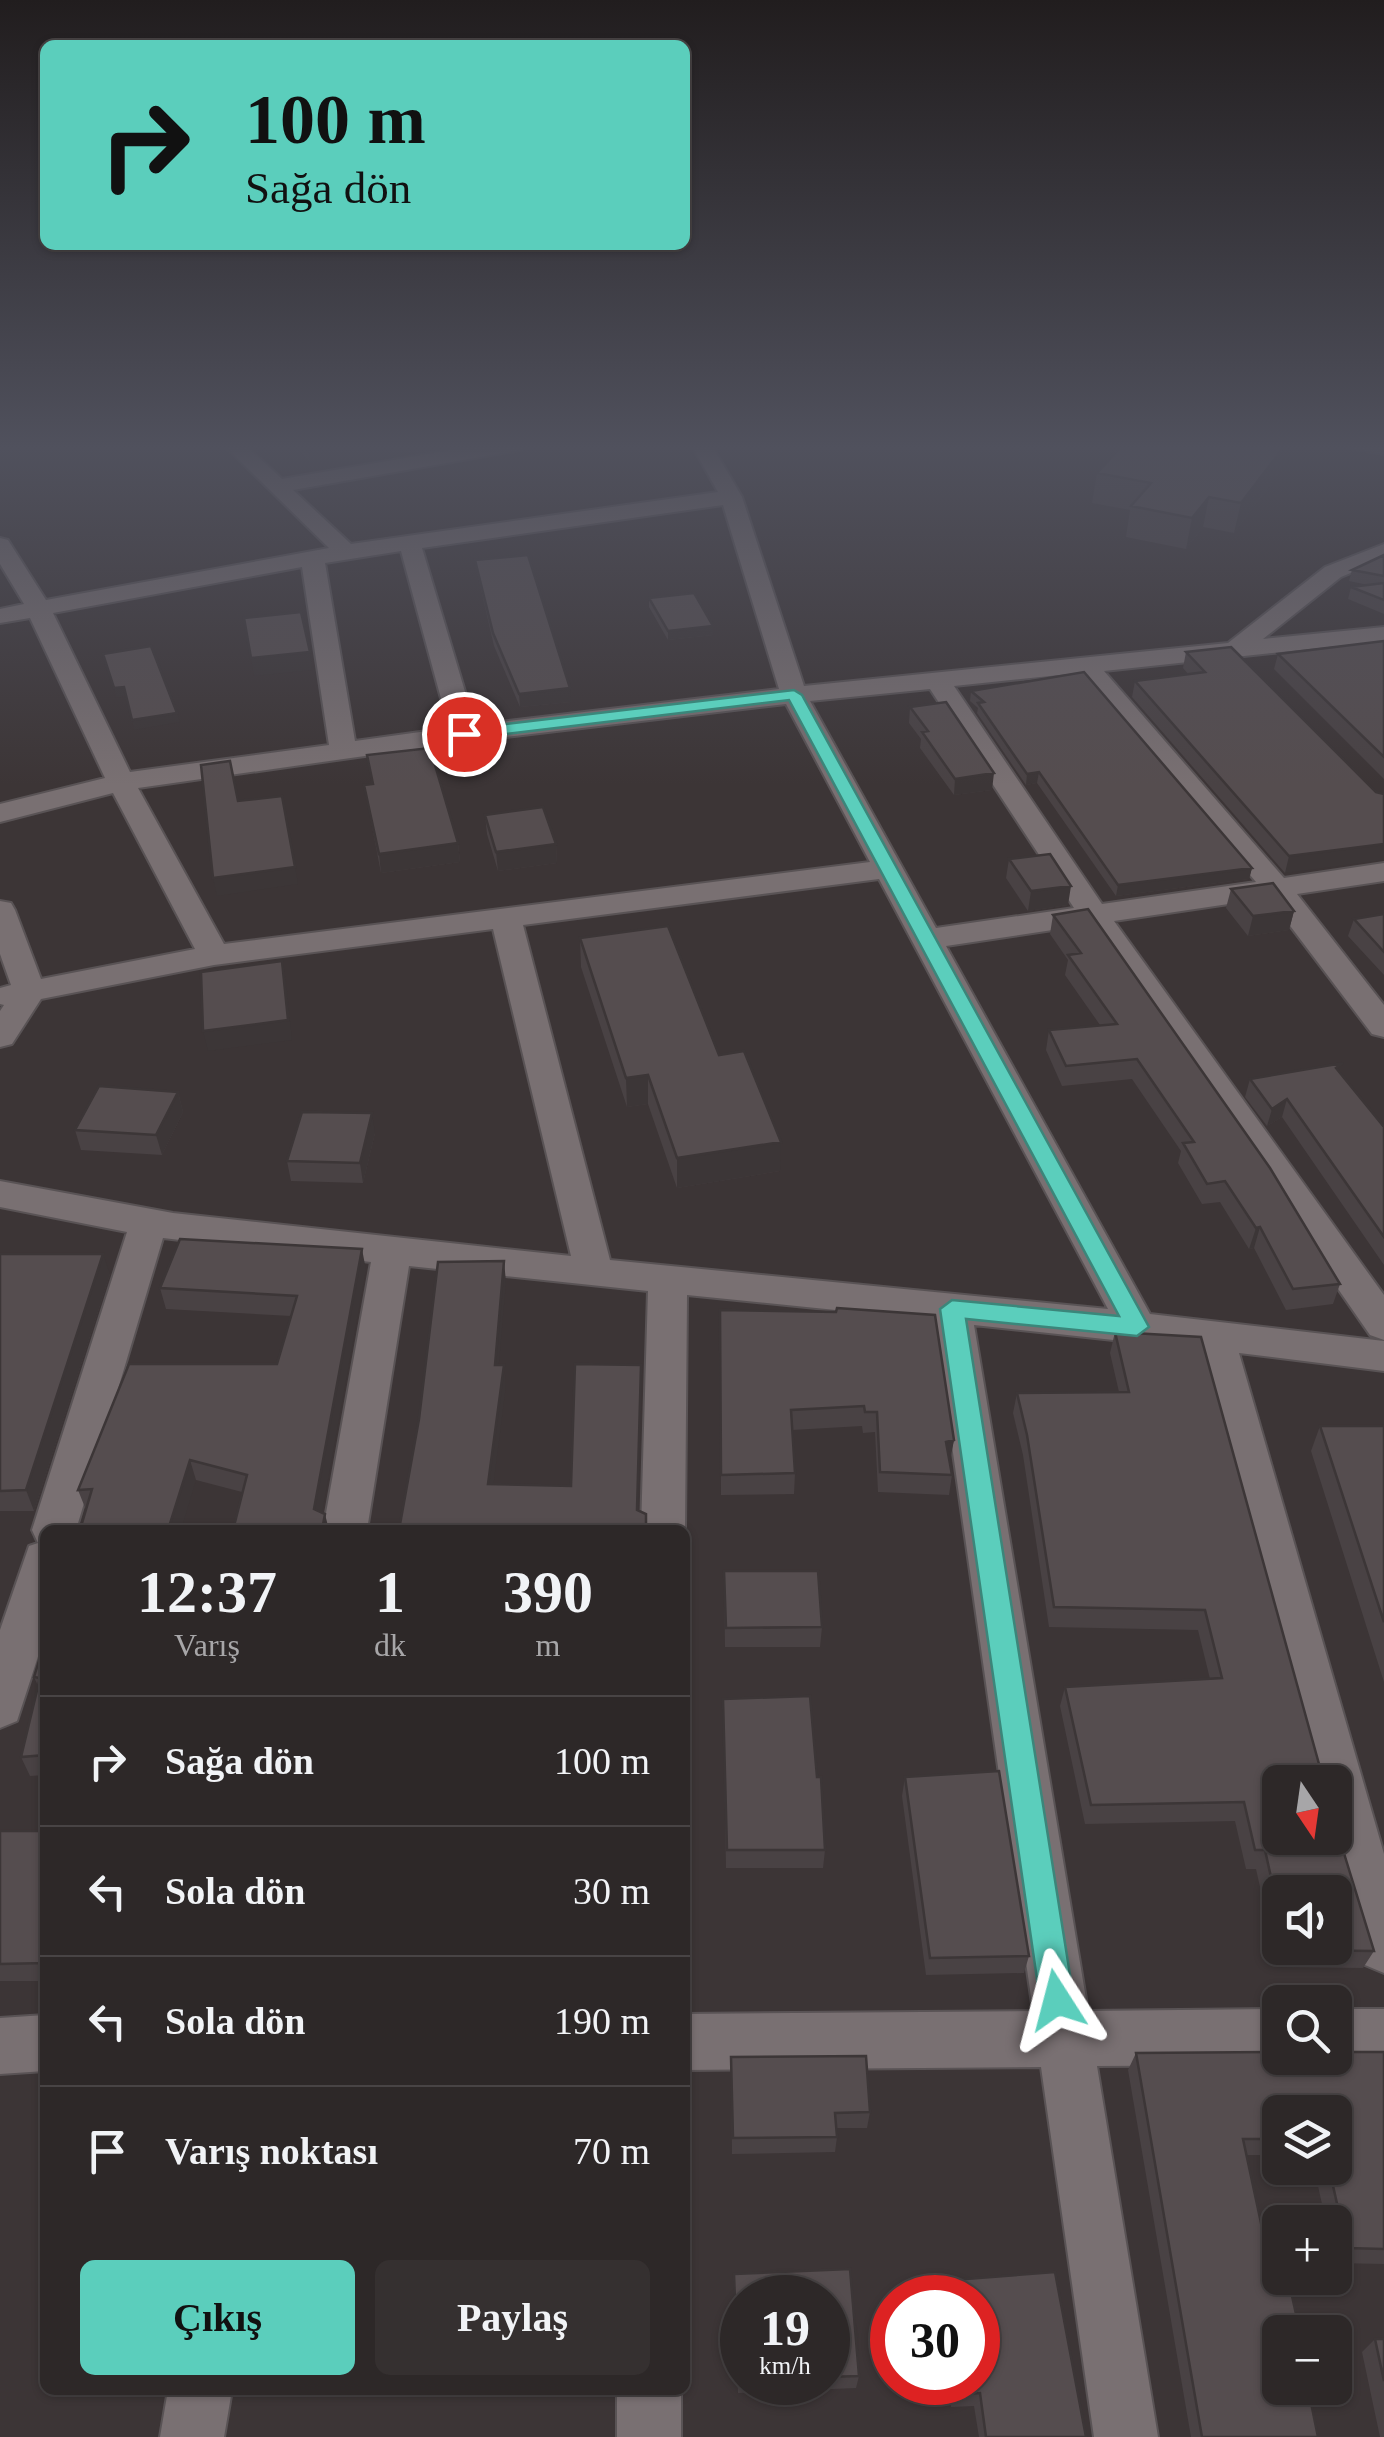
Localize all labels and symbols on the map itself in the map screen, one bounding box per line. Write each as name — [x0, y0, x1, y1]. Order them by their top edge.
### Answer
pin — [422, 692, 507, 777]
north arrow — [1262, 1765, 1352, 1855]
position arrow — [1005, 1948, 1109, 2052]
speed limit sign: 30 — [870, 2275, 1000, 2405]

